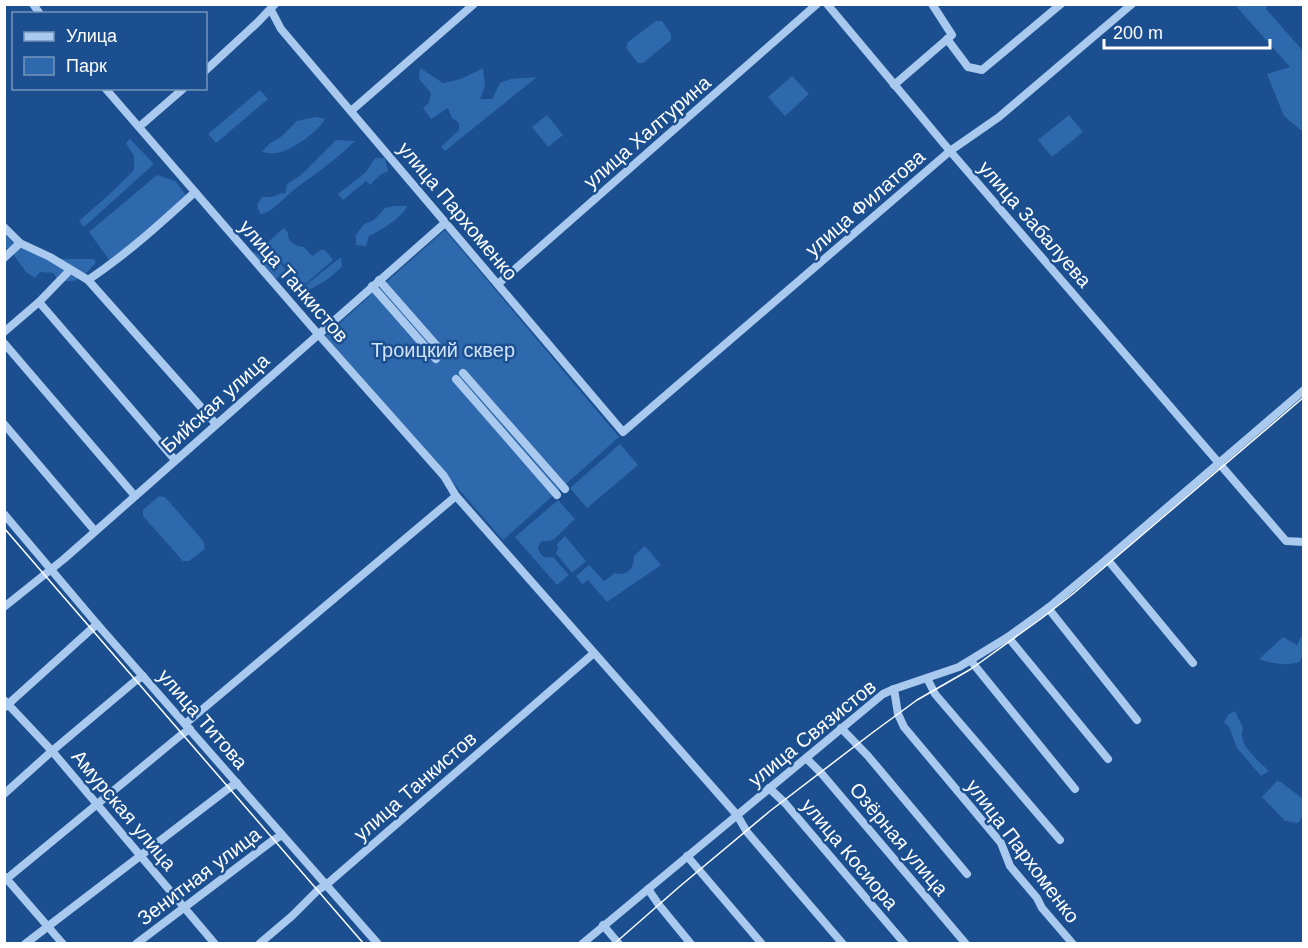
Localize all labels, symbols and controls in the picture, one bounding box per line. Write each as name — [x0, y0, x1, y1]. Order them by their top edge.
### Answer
legend — [12, 12, 207, 90]
scale bar — [1104, 12, 1270, 50]
text: 200 m — [1113, 23, 1163, 43]
text: Улица — [66, 26, 118, 46]
text: Парк — [66, 56, 107, 76]
street label: улица Халтурина — [579, 71, 715, 193]
street label: улица Пархоменко — [394, 137, 522, 285]
street label: улица Филатова — [801, 145, 930, 261]
street label: улица Забалуева — [974, 156, 1096, 292]
street label: улица Танкистов — [235, 215, 353, 347]
park label: Троицкий сквер — [371, 339, 515, 361]
street label: Бийская улица — [157, 348, 274, 457]
street label: улица Титова — [154, 665, 253, 774]
street label: улица Связистов — [744, 675, 880, 791]
street label: улица Танкистов — [349, 727, 481, 845]
street label: Амурская улица — [67, 746, 181, 875]
street label: улица Пархоменко — [962, 775, 1084, 927]
street label: Озёрная улица — [845, 778, 953, 901]
street label: улица Косиора — [797, 794, 903, 915]
street label: Зенитная улица — [133, 822, 265, 929]

